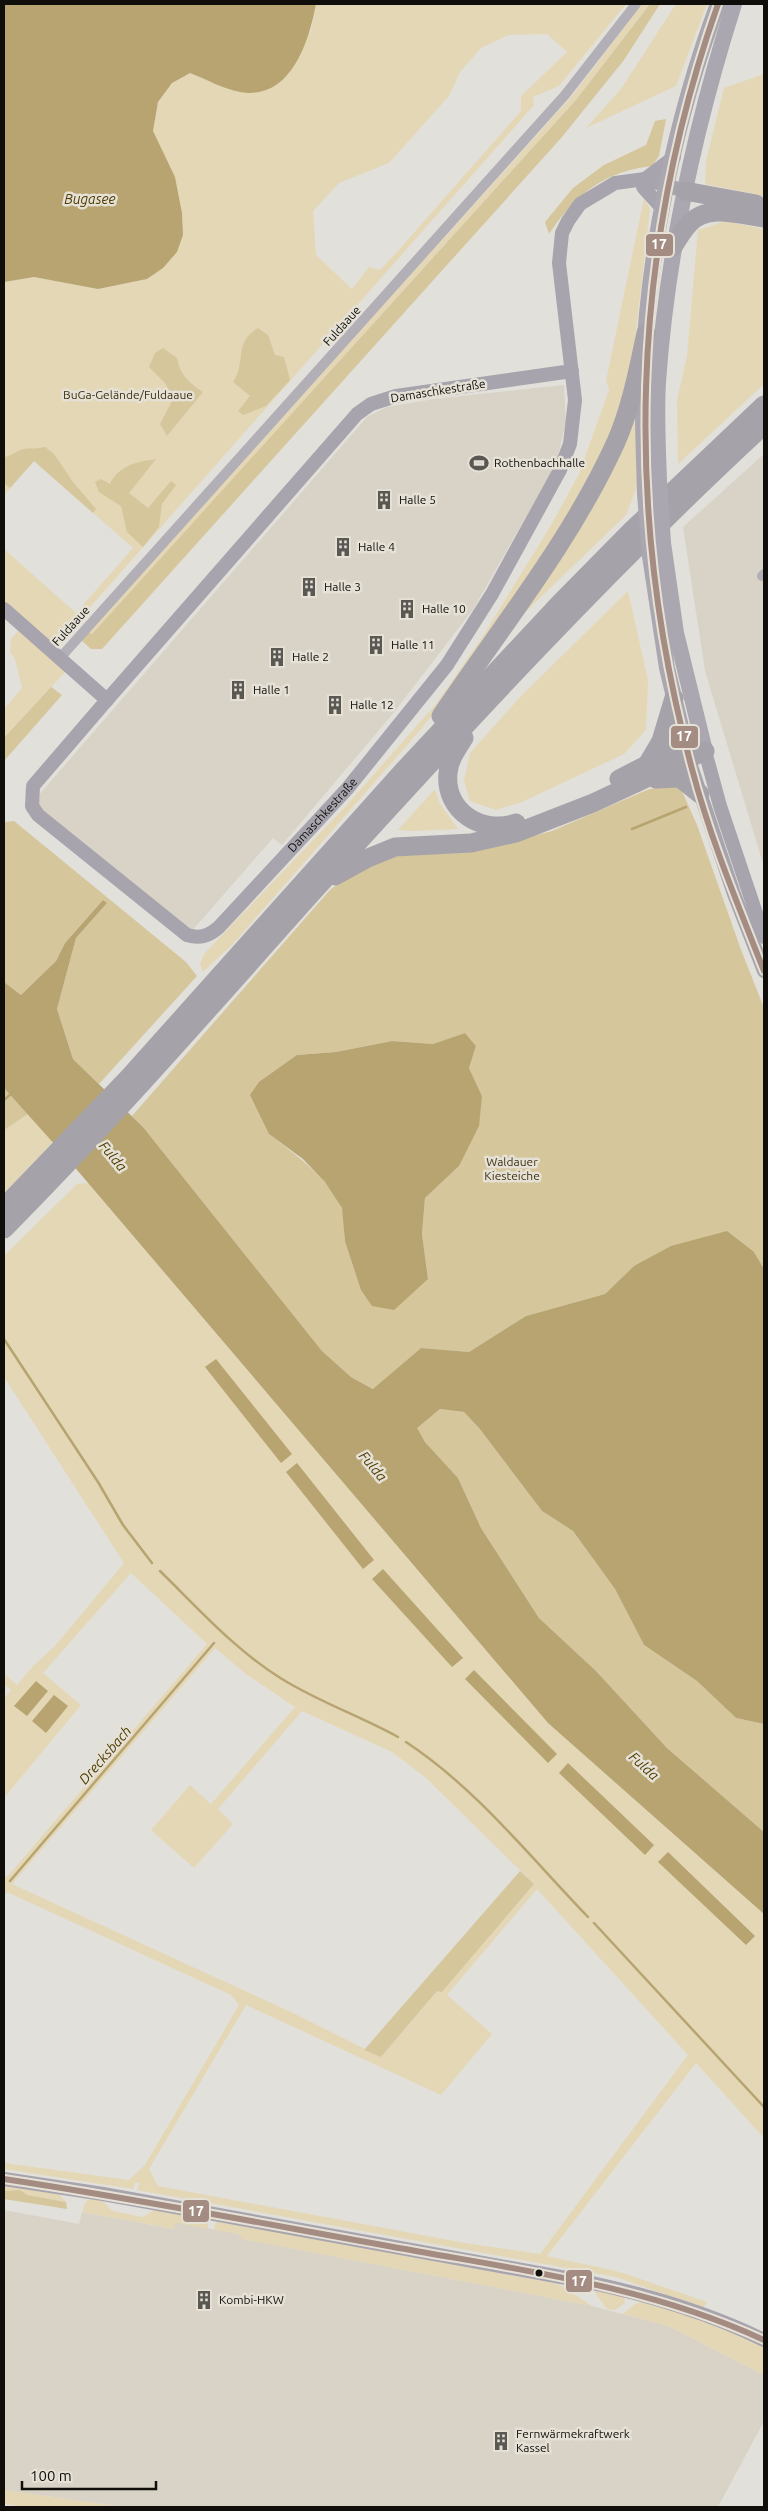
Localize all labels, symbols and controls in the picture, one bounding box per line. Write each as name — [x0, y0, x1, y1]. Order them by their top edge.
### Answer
water label: Bugasee — [64, 191, 116, 207]
line badge: 17 — [645, 233, 674, 257]
text: 17 — [651, 236, 667, 252]
street label: Fuldaaue — [320, 303, 363, 348]
street label: Damaschkestraße — [390, 377, 486, 404]
park label: BuGa-Gelände/Fuldaaue — [63, 388, 193, 401]
sports icon: Rothenbachhalle — [468, 452, 490, 474]
place label: Rothenbachhalle — [494, 456, 585, 469]
building icon: Halle 5 — [373, 489, 395, 511]
place label: Halle 5 — [399, 493, 436, 506]
building icon: Halle 4 — [332, 536, 354, 558]
place label: Halle 4 — [358, 540, 395, 553]
building icon: Halle 3 — [298, 576, 320, 598]
place label: Halle 3 — [324, 580, 361, 593]
building icon: Halle 10 — [396, 598, 418, 620]
place label: Halle 10 — [422, 602, 466, 615]
street label: Fuldaaue — [49, 603, 92, 648]
building icon: Halle 11 — [365, 634, 387, 656]
place label: Halle 11 — [391, 638, 435, 651]
building icon: Halle 2 — [266, 646, 288, 668]
place label: Halle 2 — [292, 650, 329, 663]
building icon: Halle 1 — [227, 679, 249, 701]
place label: Halle 1 — [253, 683, 290, 696]
building icon: Halle 12 — [324, 694, 346, 716]
place label: Halle 12 — [350, 698, 394, 711]
line badge: 17 — [670, 725, 699, 749]
text: 17 — [676, 728, 692, 744]
street label: Damaschkestraße — [285, 775, 359, 854]
water label: Fulda — [96, 1138, 130, 1174]
park label: Waldauer Kiesteiche — [484, 1155, 540, 1182]
water label: Fulda — [356, 1448, 390, 1484]
water label: Drecksbach — [76, 1723, 134, 1787]
water label: Fulda — [626, 1749, 662, 1784]
line badge: 17 — [182, 2199, 210, 2223]
text: 17 — [188, 2203, 204, 2219]
unlabelled marker — [534, 2268, 544, 2278]
line badge: 17 — [565, 2269, 593, 2293]
text: 17 — [571, 2273, 587, 2289]
building icon: Kombi-HKW — [193, 2289, 215, 2311]
place label: Kombi-HKW — [219, 2293, 284, 2306]
place label: Fernwärmekraftwerk Kassel — [516, 2427, 630, 2454]
building icon: Fernwärmekraftwerk Kassel — [490, 2430, 512, 2452]
scale bar — [22, 2458, 156, 2490]
text: 100 m — [30, 2467, 72, 2484]

